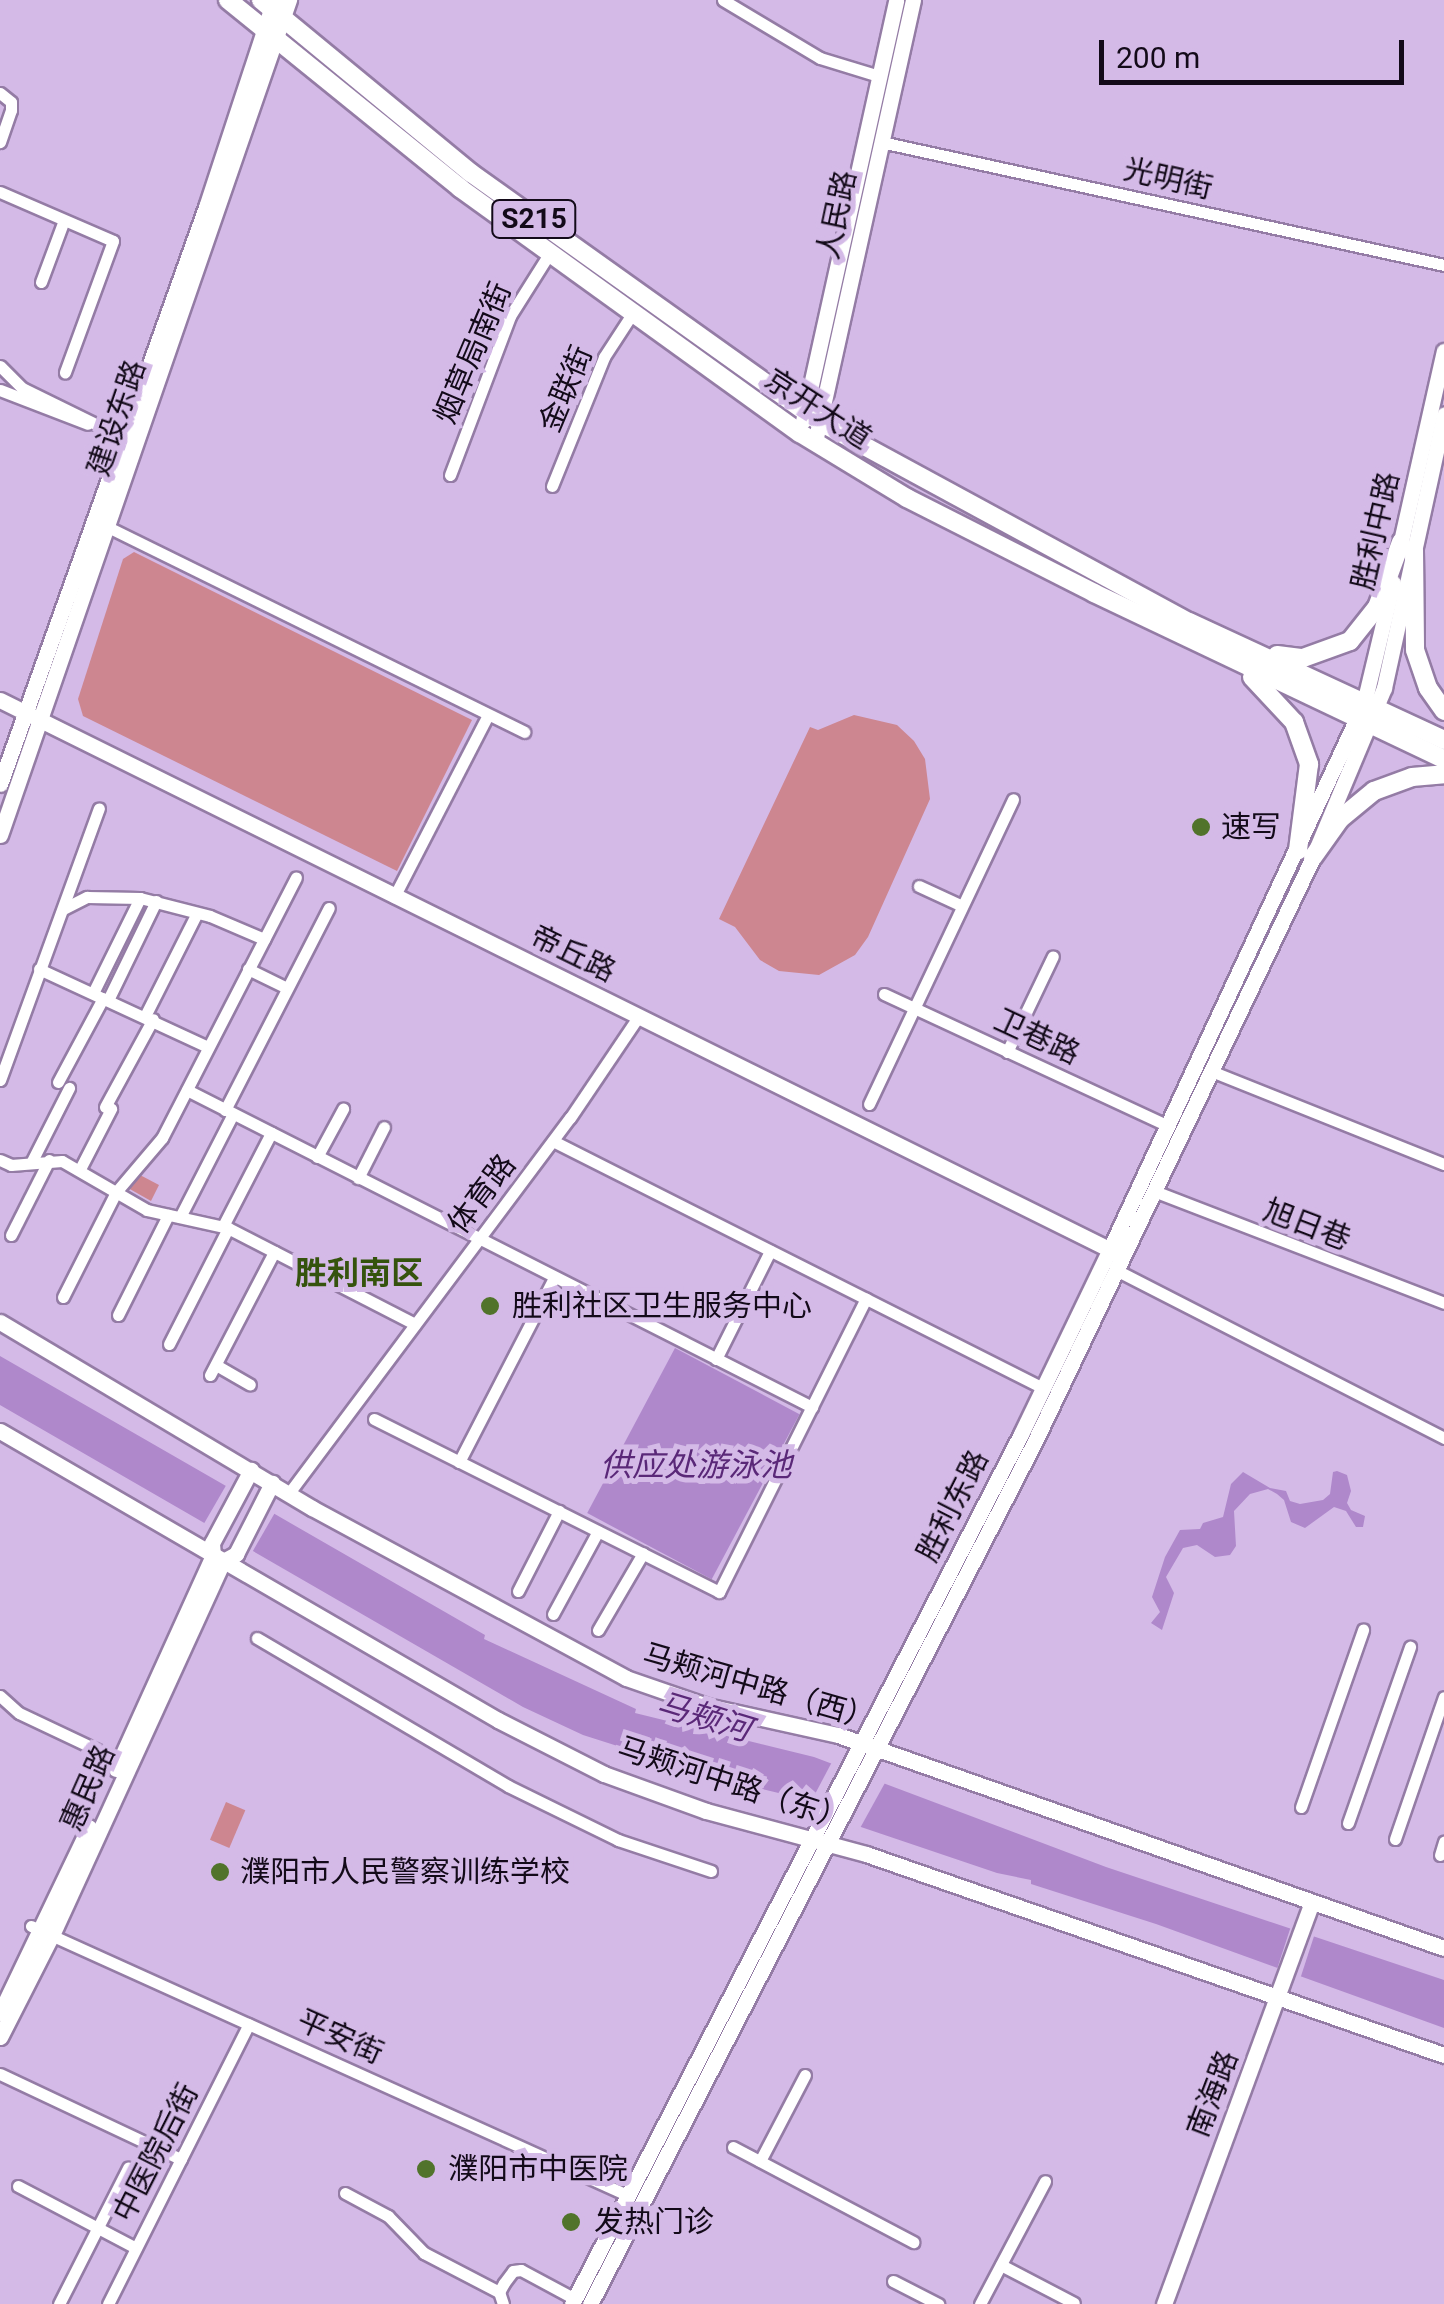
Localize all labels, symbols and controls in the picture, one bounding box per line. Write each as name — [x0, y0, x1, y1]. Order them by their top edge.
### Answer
scale bar — [1104, 20, 1409, 82]
text: 200 m — [1116, 40, 1200, 75]
street label: 光明街 — [1120, 151, 1216, 207]
street label: 人民路 — [810, 167, 864, 263]
road number: S215 — [489, 196, 579, 242]
street label: 烟草局南街 — [427, 277, 519, 429]
street label: 金联街 — [532, 341, 600, 437]
street label: 建设东路 — [80, 355, 154, 481]
street label: 京开大道 — [758, 361, 878, 457]
street label: 胜利中路 — [1345, 468, 1407, 594]
place label: 速写 — [1221, 809, 1281, 845]
marker: 速写 — [1190, 816, 1212, 838]
street label: 帝丘路 — [525, 918, 621, 990]
street label: 卫巷路 — [989, 1002, 1085, 1072]
street label: 体育路 — [441, 1147, 523, 1241]
street label: 旭日巷 — [1259, 1192, 1355, 1258]
district label: 胜利南区 — [295, 1254, 423, 1292]
place label: 胜利社区卫生服务中心 — [512, 1288, 812, 1324]
marker: 胜利社区卫生服务中心 — [477, 1293, 503, 1319]
street label: 胜利东路 — [910, 1444, 996, 1568]
water label: 供应处游泳池 — [600, 1446, 792, 1484]
street label: 马颊河中路（西） — [639, 1637, 879, 1737]
water label: 马颊河 — [652, 1685, 756, 1749]
street label: 马颊河中路（东） — [613, 1730, 853, 1838]
street label: 惠民路 — [53, 1740, 123, 1836]
place label: 濮阳市人民警察训练学校 — [240, 1854, 570, 1890]
marker: 濮阳市人民警察训练学校 — [209, 1861, 231, 1883]
street label: 平安街 — [292, 2002, 388, 2072]
street label: 南海路 — [1180, 2046, 1246, 2142]
street label: 中医院后街 — [106, 2078, 206, 2228]
place label: 濮阳市中医院 — [448, 2151, 628, 2187]
marker: 濮阳市中医院 — [413, 2156, 439, 2182]
place label: 发热门诊 — [594, 2204, 714, 2240]
marker: 发热门诊 — [558, 2209, 584, 2235]

